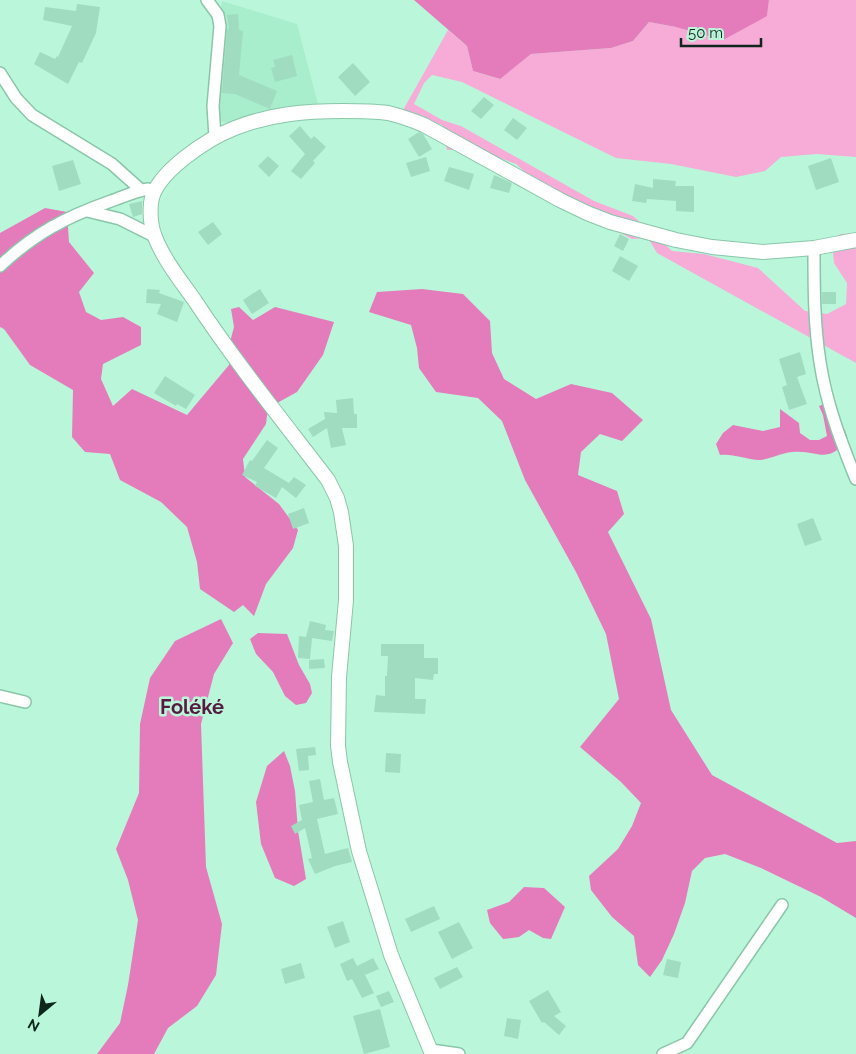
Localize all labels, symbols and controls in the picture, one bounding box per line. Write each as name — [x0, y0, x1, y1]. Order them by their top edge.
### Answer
scale bar — [681, 15, 761, 47]
text: 50 m — [688, 24, 723, 42]
district label: Foléké — [160, 695, 224, 719]
north arrow — [15, 989, 65, 1039]
text: N — [25, 1016, 42, 1035]

